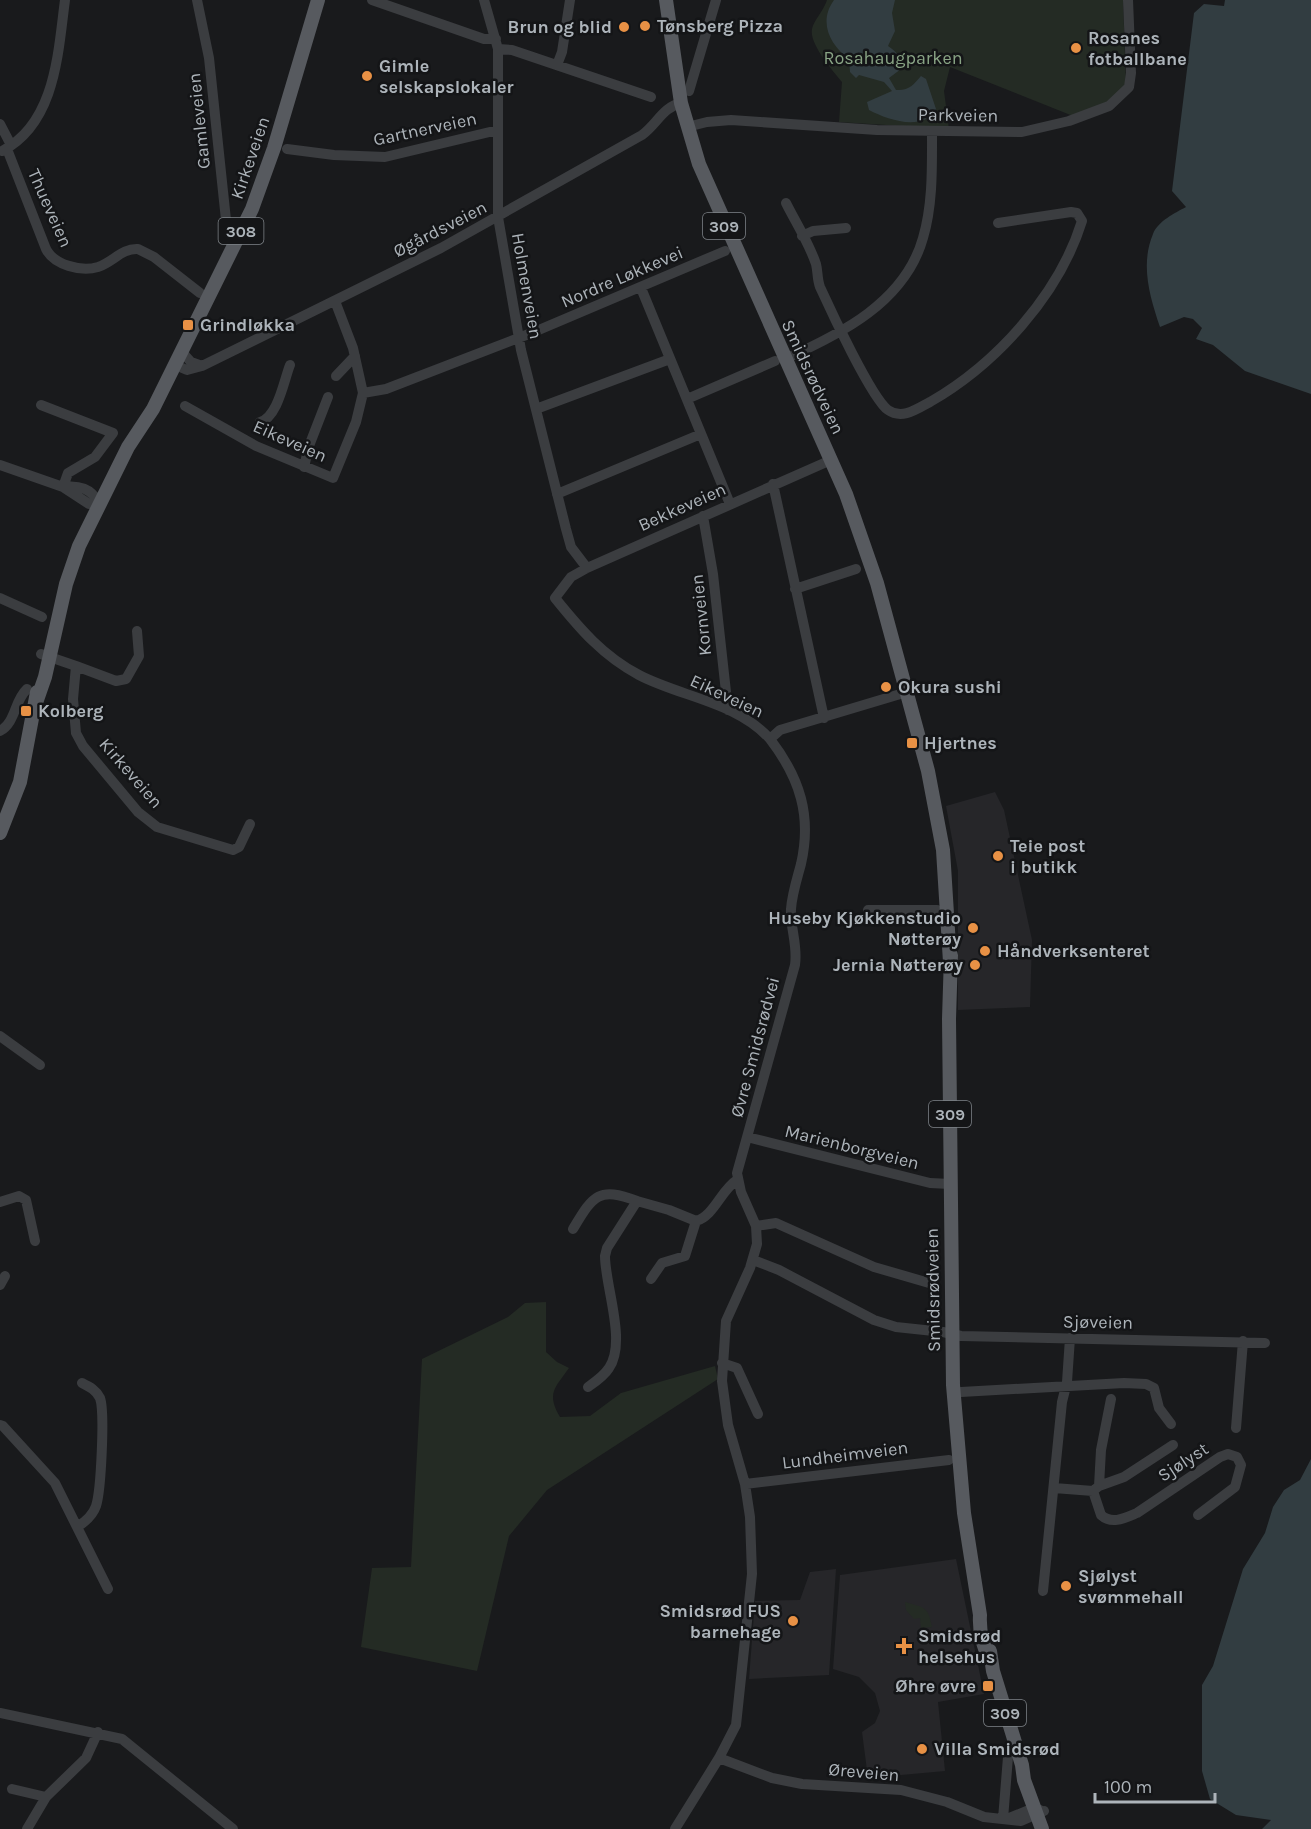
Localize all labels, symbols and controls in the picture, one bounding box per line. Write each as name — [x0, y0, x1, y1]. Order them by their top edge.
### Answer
place label: Tønsberg Pizza — [657, 15, 783, 37]
place label: Brun og blid — [508, 16, 612, 38]
marker: Tønsberg Pizza — [638, 19, 652, 33]
marker: Brun og blid — [617, 20, 631, 34]
place label: Rosanes fotballbane — [1088, 27, 1187, 70]
marker: Rosanes fotballbane — [1069, 41, 1083, 55]
park label: Rosahaugparken — [823, 47, 963, 69]
place label: Gimle selskapslokaler — [379, 55, 514, 98]
marker: Gimle selskapslokaler — [360, 69, 374, 83]
street label: Gamleveien — [183, 72, 215, 170]
street label: Parkveien — [918, 103, 998, 127]
street label: Gartnerveien — [371, 107, 479, 151]
street label: Kirkeveien — [226, 114, 274, 202]
street label: Thueveien — [23, 165, 77, 251]
street label: Øgårdsveien — [390, 196, 490, 262]
road number: 309 — [703, 213, 745, 239]
road number: 308 — [218, 218, 264, 244]
street label: Holmenveien — [507, 231, 547, 341]
street label: Nordre Løkkevei — [558, 241, 686, 313]
place label: Grindløkka — [200, 314, 295, 336]
street label: Smidsrødveien — [777, 316, 849, 438]
marker: Grindløkka — [181, 318, 195, 332]
street label: Eikeveien — [250, 415, 330, 467]
street label: Bekkeveien — [635, 478, 729, 536]
street label: Kornveien — [686, 573, 716, 657]
street label: Eikeveien — [687, 669, 767, 723]
place label: Okura sushi — [898, 676, 1002, 698]
marker: Okura sushi — [879, 680, 893, 694]
place label: Kolberg — [38, 700, 104, 722]
marker: Kolberg — [19, 704, 33, 718]
place label: Hjertnes — [924, 732, 997, 754]
street label: Kirkeveien — [95, 733, 167, 813]
marker: Hjertnes — [905, 736, 919, 750]
place label: Teie post i butikk — [1010, 835, 1085, 878]
marker: Teie post i butikk — [991, 849, 1005, 863]
place label: Huseby Kjøkkenstudio Nøtterøy — [768, 907, 961, 950]
marker: Huseby Kjøkkenstudio Nøtterøy — [966, 921, 980, 935]
place label: Håndverksenteret — [997, 940, 1150, 962]
marker: Håndverksenteret — [978, 944, 992, 958]
place label: Jernia Nøtterøy — [833, 954, 963, 976]
marker: Jernia Nøtterøy — [968, 958, 982, 972]
street label: Øvre Smidsrødvei — [726, 974, 784, 1120]
road number: 309 — [929, 1101, 971, 1127]
street label: Marienborgveien — [782, 1120, 922, 1174]
street label: Smidsrødveien — [921, 1228, 945, 1352]
street label: Sjøveien — [1063, 1310, 1133, 1334]
street label: Lundheimveien — [781, 1436, 909, 1474]
street label: Sjølyst — [1154, 1437, 1213, 1486]
place label: Sjølyst svømmehall — [1078, 1565, 1183, 1608]
marker: Sjølyst svømmehall — [1059, 1579, 1073, 1593]
place label: Smidsrød FUS barnehage — [659, 1600, 781, 1643]
marker: Smidsrød FUS barnehage — [786, 1614, 800, 1628]
place label: Smidsrød helsehus — [918, 1625, 1001, 1668]
marker: Smidsrød helsehus — [895, 1637, 913, 1655]
place label: Øhre øvre — [895, 1675, 976, 1697]
marker: Øhre øvre — [981, 1679, 995, 1693]
road number: 309 — [984, 1700, 1026, 1726]
place label: Villa Smidsrød — [934, 1738, 1060, 1760]
marker: Villa Smidsrød — [915, 1742, 929, 1756]
street label: Øreveien — [828, 1758, 900, 1786]
scale bar — [1095, 1766, 1215, 1804]
text: 100 m — [1104, 1776, 1152, 1798]

